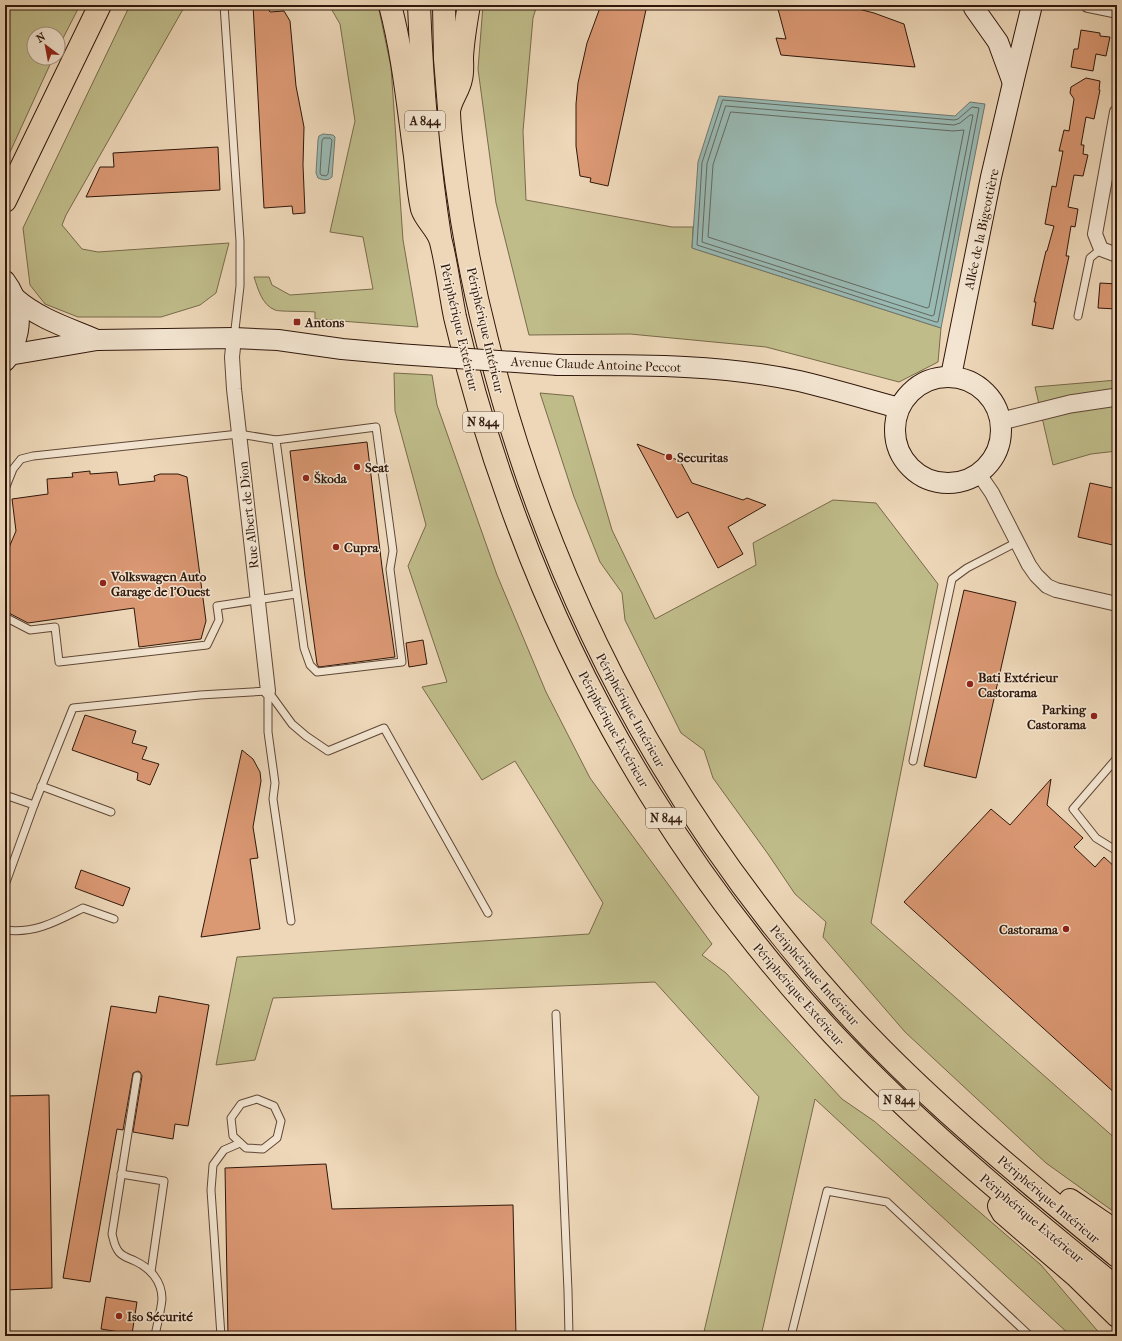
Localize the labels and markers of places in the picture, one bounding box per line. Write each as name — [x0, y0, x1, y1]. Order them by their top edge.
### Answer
place label: Antons — [304, 315, 345, 330]
marker: Antons — [292, 317, 302, 327]
place label: Securitas — [677, 450, 728, 465]
marker: Securitas — [664, 452, 674, 462]
place label: Seat — [365, 460, 389, 475]
marker: Seat — [352, 462, 362, 472]
place label: Škoda — [314, 471, 348, 486]
marker: Škoda — [301, 473, 311, 483]
place label: Cupra — [344, 540, 380, 556]
marker: Cupra — [331, 542, 341, 552]
place label: Volkswagen Auto Garage de l'Ouest — [110, 569, 210, 600]
marker: Volkswagen Auto Garage de l'Ouest — [98, 578, 108, 588]
place label: Bati Extérieur Castorama — [978, 670, 1059, 700]
marker: Bati Extérieur Castorama — [965, 679, 975, 689]
place label: Parking Castorama — [1027, 702, 1087, 732]
marker: Parking Castorama — [1089, 711, 1099, 721]
place label: Castorama — [999, 922, 1059, 937]
marker: Castorama — [1061, 924, 1071, 934]
place label: Iso Sécurité — [127, 1309, 193, 1324]
marker: Iso Sécurité — [114, 1311, 124, 1321]

